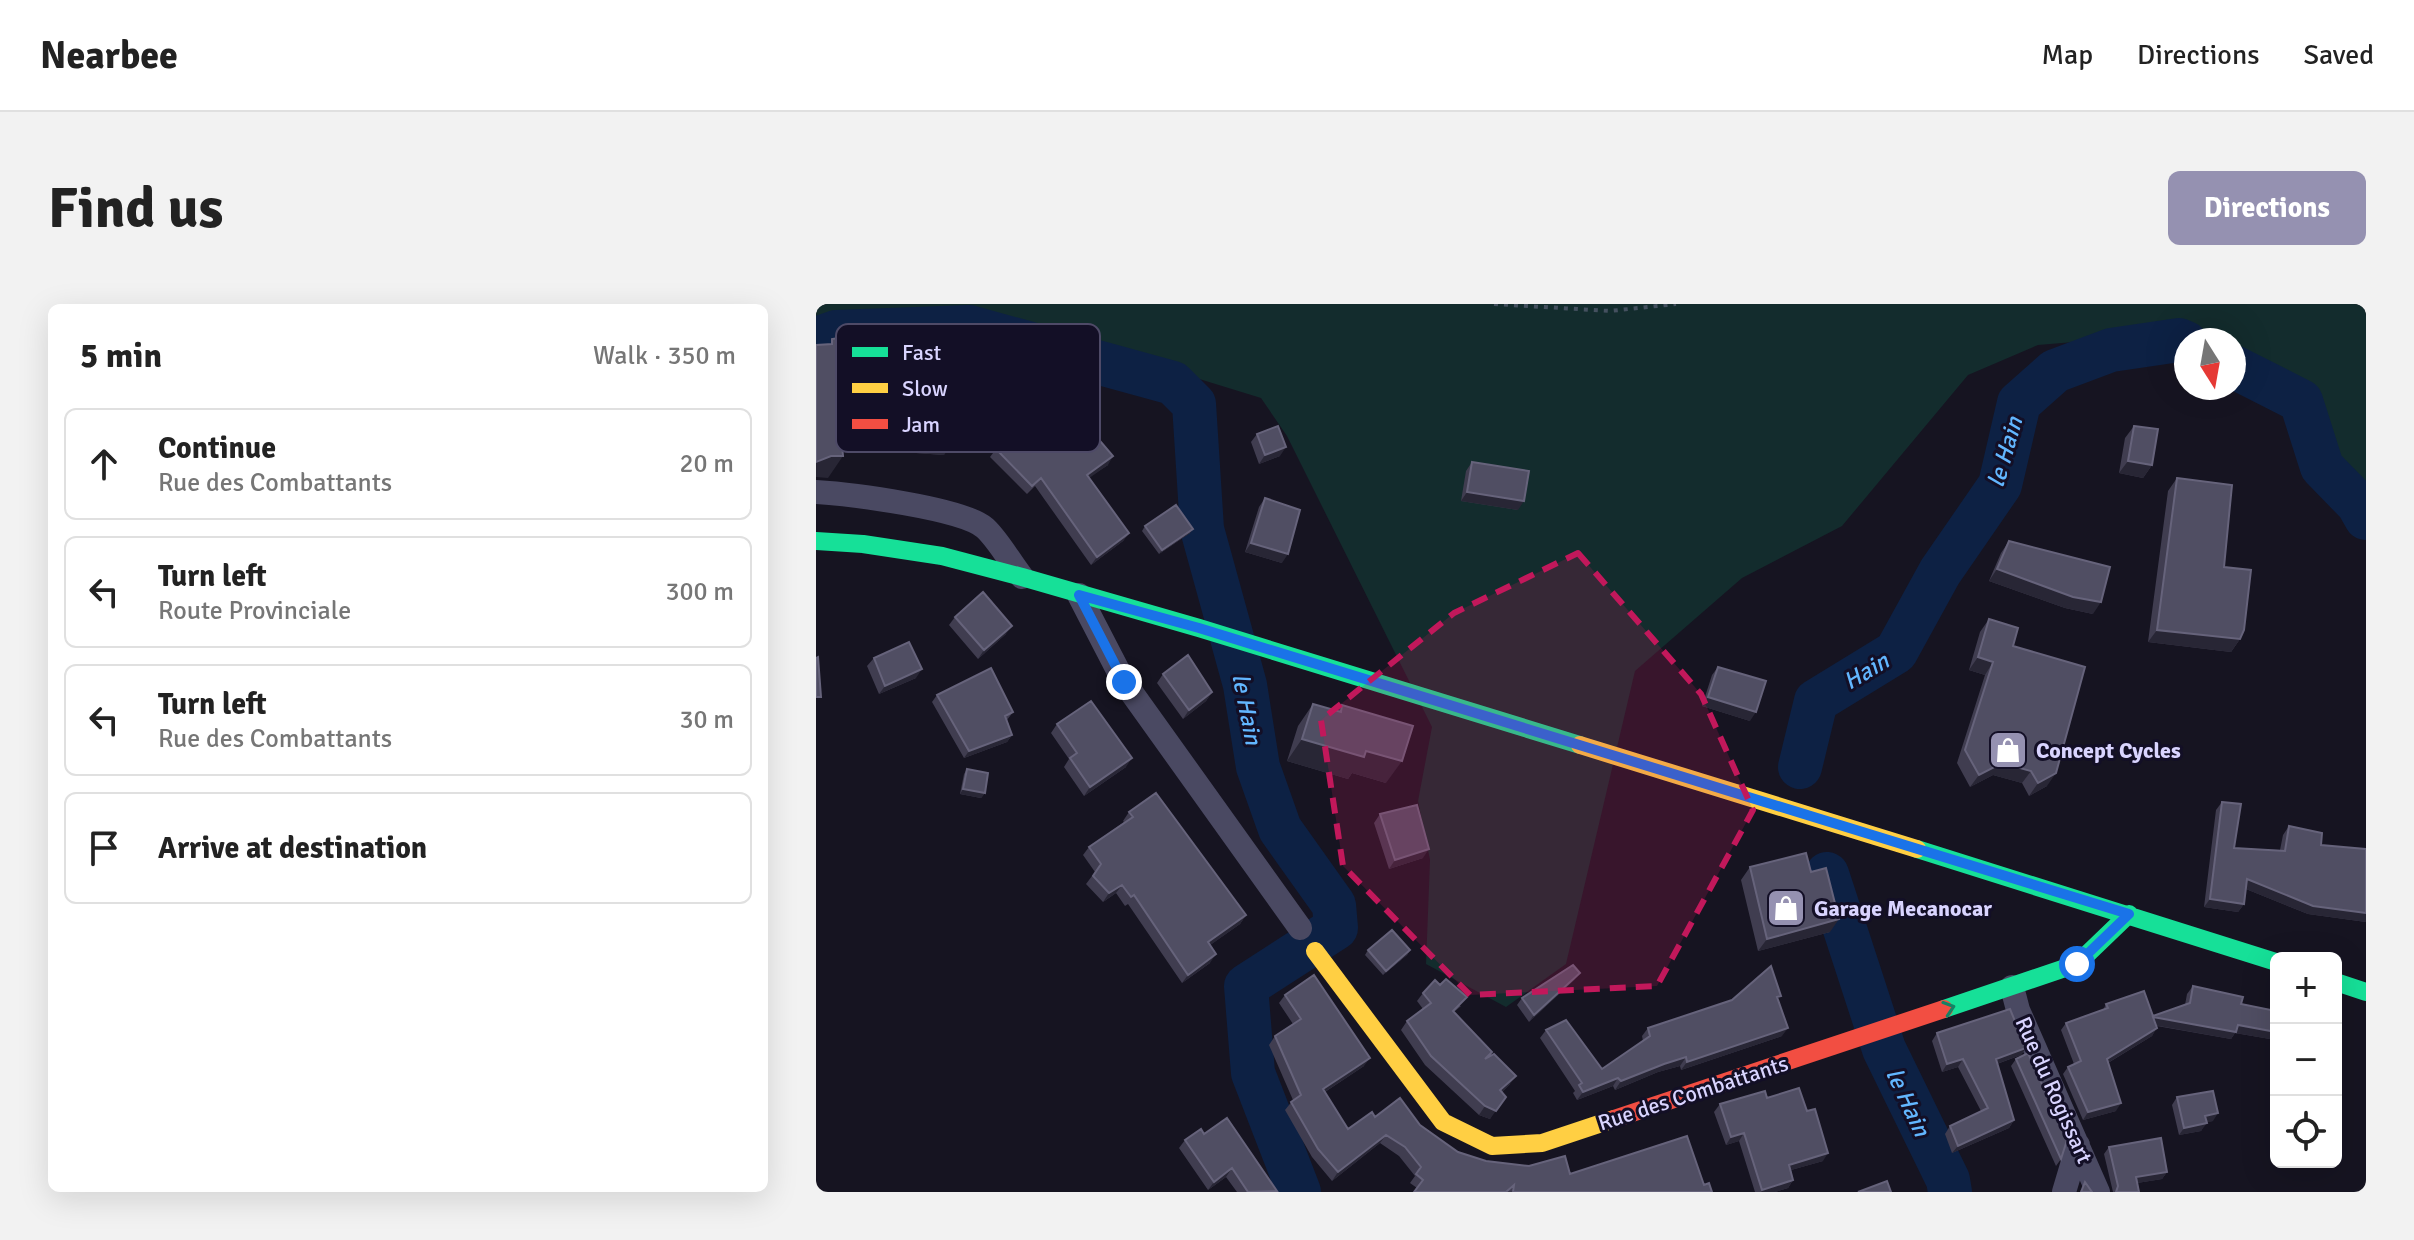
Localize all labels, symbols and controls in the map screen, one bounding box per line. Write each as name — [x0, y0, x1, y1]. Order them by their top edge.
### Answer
text: Nearbee — [40, 32, 178, 79]
text: Map — [2041, 38, 2093, 72]
text: Directions — [2137, 38, 2259, 72]
text: Saved — [2303, 38, 2374, 72]
button: Directions — [2168, 171, 2366, 245]
text: Find us — [48, 174, 223, 243]
legend — [836, 324, 1100, 452]
north arrow — [2174, 328, 2246, 400]
text: 5 min — [80, 335, 162, 377]
text: Fast — [902, 339, 942, 366]
text: Walk · 350 m — [593, 340, 736, 372]
text: Slow — [902, 375, 948, 402]
text: Jam — [902, 411, 940, 438]
water label: le Hain — [1981, 412, 2030, 491]
text: Continue — [158, 430, 276, 467]
icon: ahead — [82, 442, 126, 486]
text: 20 m — [679, 448, 734, 480]
text: Rue des Combattants — [158, 467, 392, 499]
text: Turn left — [158, 558, 267, 595]
icon: left — [82, 570, 126, 614]
text: 300 m — [665, 576, 734, 608]
text: Route Provinciale — [158, 595, 351, 627]
water label: Hain — [1838, 645, 1895, 696]
route end — [1106, 664, 1142, 700]
water label: le Hain — [1225, 671, 1269, 748]
text: Turn left — [158, 686, 267, 723]
icon: left — [82, 698, 126, 742]
text: 30 m — [679, 704, 734, 736]
text: Rue des Combattants — [158, 723, 392, 755]
shop icon: Concept Cycles — [1987, 729, 2029, 771]
place label: Concept Cycles — [2036, 737, 2181, 764]
icon: arrive — [82, 826, 126, 870]
text: Arrive at destination — [158, 830, 427, 867]
shop icon: Garage Mecanocar — [1765, 887, 1807, 929]
place label: Garage Mecanocar — [1814, 895, 1992, 922]
route start — [2059, 946, 2095, 982]
map controls — [2270, 952, 2342, 1168]
button: + — [2270, 952, 2342, 1024]
one-way arrow — [1941, 1001, 1955, 1017]
street label: Rue du Rogissart — [2010, 1013, 2099, 1168]
button: − — [2270, 1024, 2342, 1096]
street label: Rue des Combattants — [1595, 1050, 1791, 1136]
water label: le Hain — [1879, 1063, 1937, 1142]
button: locate — [2270, 1096, 2342, 1168]

